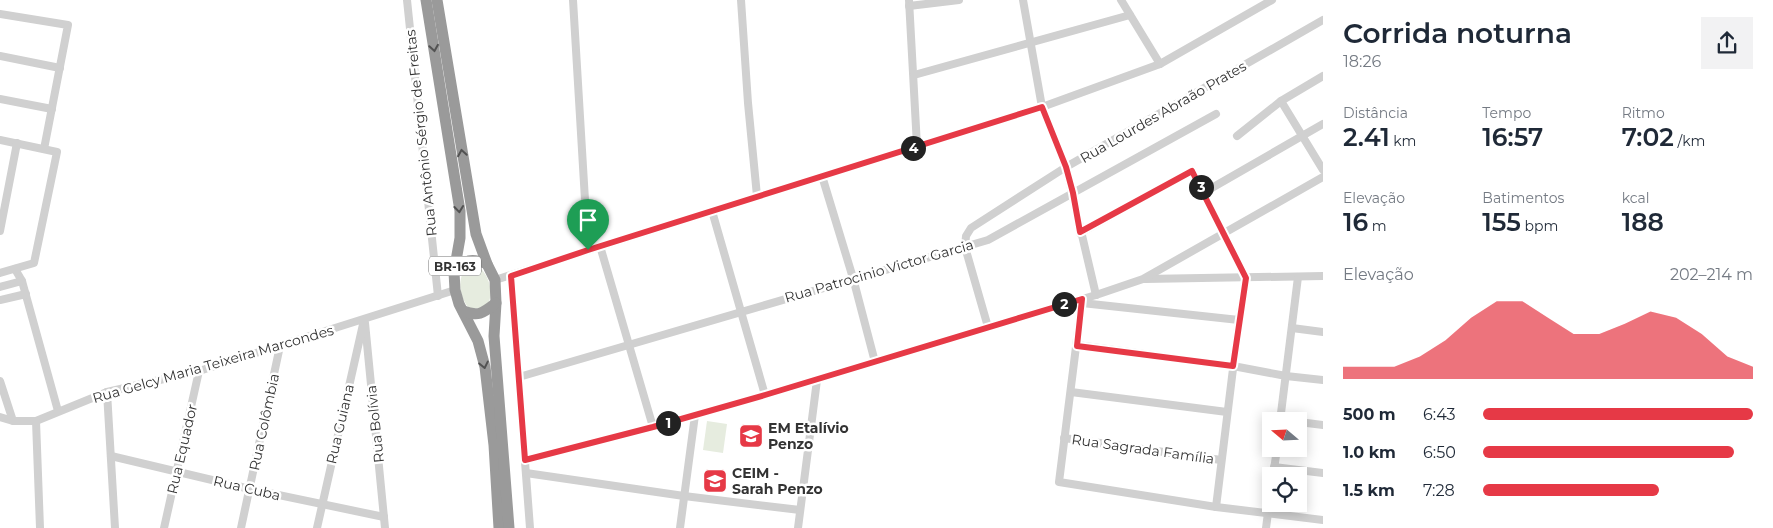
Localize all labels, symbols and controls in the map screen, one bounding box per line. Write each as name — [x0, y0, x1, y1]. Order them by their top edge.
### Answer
text: Corrida noturna — [1343, 16, 1572, 50]
button: share — [1701, 17, 1753, 69]
street label: Rua Antônio Sérgio de Freitas — [401, 29, 441, 237]
one-way arrow — [428, 45, 439, 53]
text: 18:26 — [1343, 52, 1381, 71]
street label: Rua Lourdes Abraão Prates — [1077, 57, 1249, 167]
text: Distância — [1343, 104, 1408, 122]
text: Tempo — [1482, 104, 1531, 122]
text: Ritmo — [1622, 104, 1665, 122]
text: 2.41 — [1343, 122, 1390, 152]
text: 16:57 — [1482, 122, 1543, 152]
text: 7:02 — [1622, 122, 1674, 152]
text: km — [1390, 132, 1416, 150]
text: /km — [1674, 132, 1705, 150]
pin: 4 — [900, 136, 926, 160]
text: 4 — [909, 139, 918, 157]
one-way arrow — [457, 148, 467, 157]
pin: 3 — [1188, 174, 1214, 200]
text: 3 — [1197, 178, 1206, 196]
text: Elevação — [1343, 189, 1405, 207]
text: Batimentos — [1482, 189, 1564, 207]
text: kcal — [1622, 189, 1650, 207]
pin — [567, 199, 609, 250]
one-way arrow — [453, 205, 464, 213]
icon: arrive — [574, 206, 602, 234]
text: 16 — [1343, 207, 1368, 237]
text: 155 — [1482, 207, 1521, 237]
text: 188 — [1622, 207, 1664, 237]
text: m — [1368, 217, 1387, 235]
text: bpm — [1521, 217, 1558, 235]
street label: Rua Patrocinio Victor Garcia — [782, 235, 976, 307]
road number: BR-163 — [429, 256, 481, 276]
text: Elevação — [1343, 265, 1414, 284]
text: 202–214 m — [1670, 265, 1753, 284]
pin: 2 — [1052, 292, 1076, 316]
text: 2 — [1060, 295, 1069, 313]
street label: Rua Gelcy Maria Teixeira Marcondes — [90, 321, 336, 407]
one-way arrow — [478, 360, 488, 369]
street label: Rua Colômbia — [245, 372, 283, 472]
street label: Rua Guiana — [322, 382, 358, 466]
street label: Rua Bolívia — [362, 384, 388, 464]
street label: Rua Equador — [163, 402, 201, 496]
text: 500 m — [1343, 405, 1396, 424]
text: 6:43 — [1423, 405, 1456, 424]
pin: 1 — [656, 410, 680, 436]
north arrow — [1262, 412, 1308, 458]
map controls — [1262, 412, 1307, 512]
text: 1 — [666, 414, 671, 432]
place label: EM Etalívio Penzo — [768, 419, 849, 453]
school or university icon: EM Etalívio Penzo — [738, 423, 764, 449]
street label: Rua Sagrada Família — [1071, 430, 1215, 468]
text: 1.0 km — [1343, 443, 1396, 462]
text: 6:50 — [1423, 443, 1456, 462]
place label: CEIM - Sarah Penzo — [732, 464, 823, 498]
button: locate — [1262, 467, 1307, 512]
school or university icon: CEIM - Sarah Penzo — [702, 468, 728, 494]
street label: Rua Cuba — [212, 472, 282, 504]
text: 1.5 km — [1343, 481, 1395, 500]
text: 7:28 — [1423, 481, 1455, 500]

